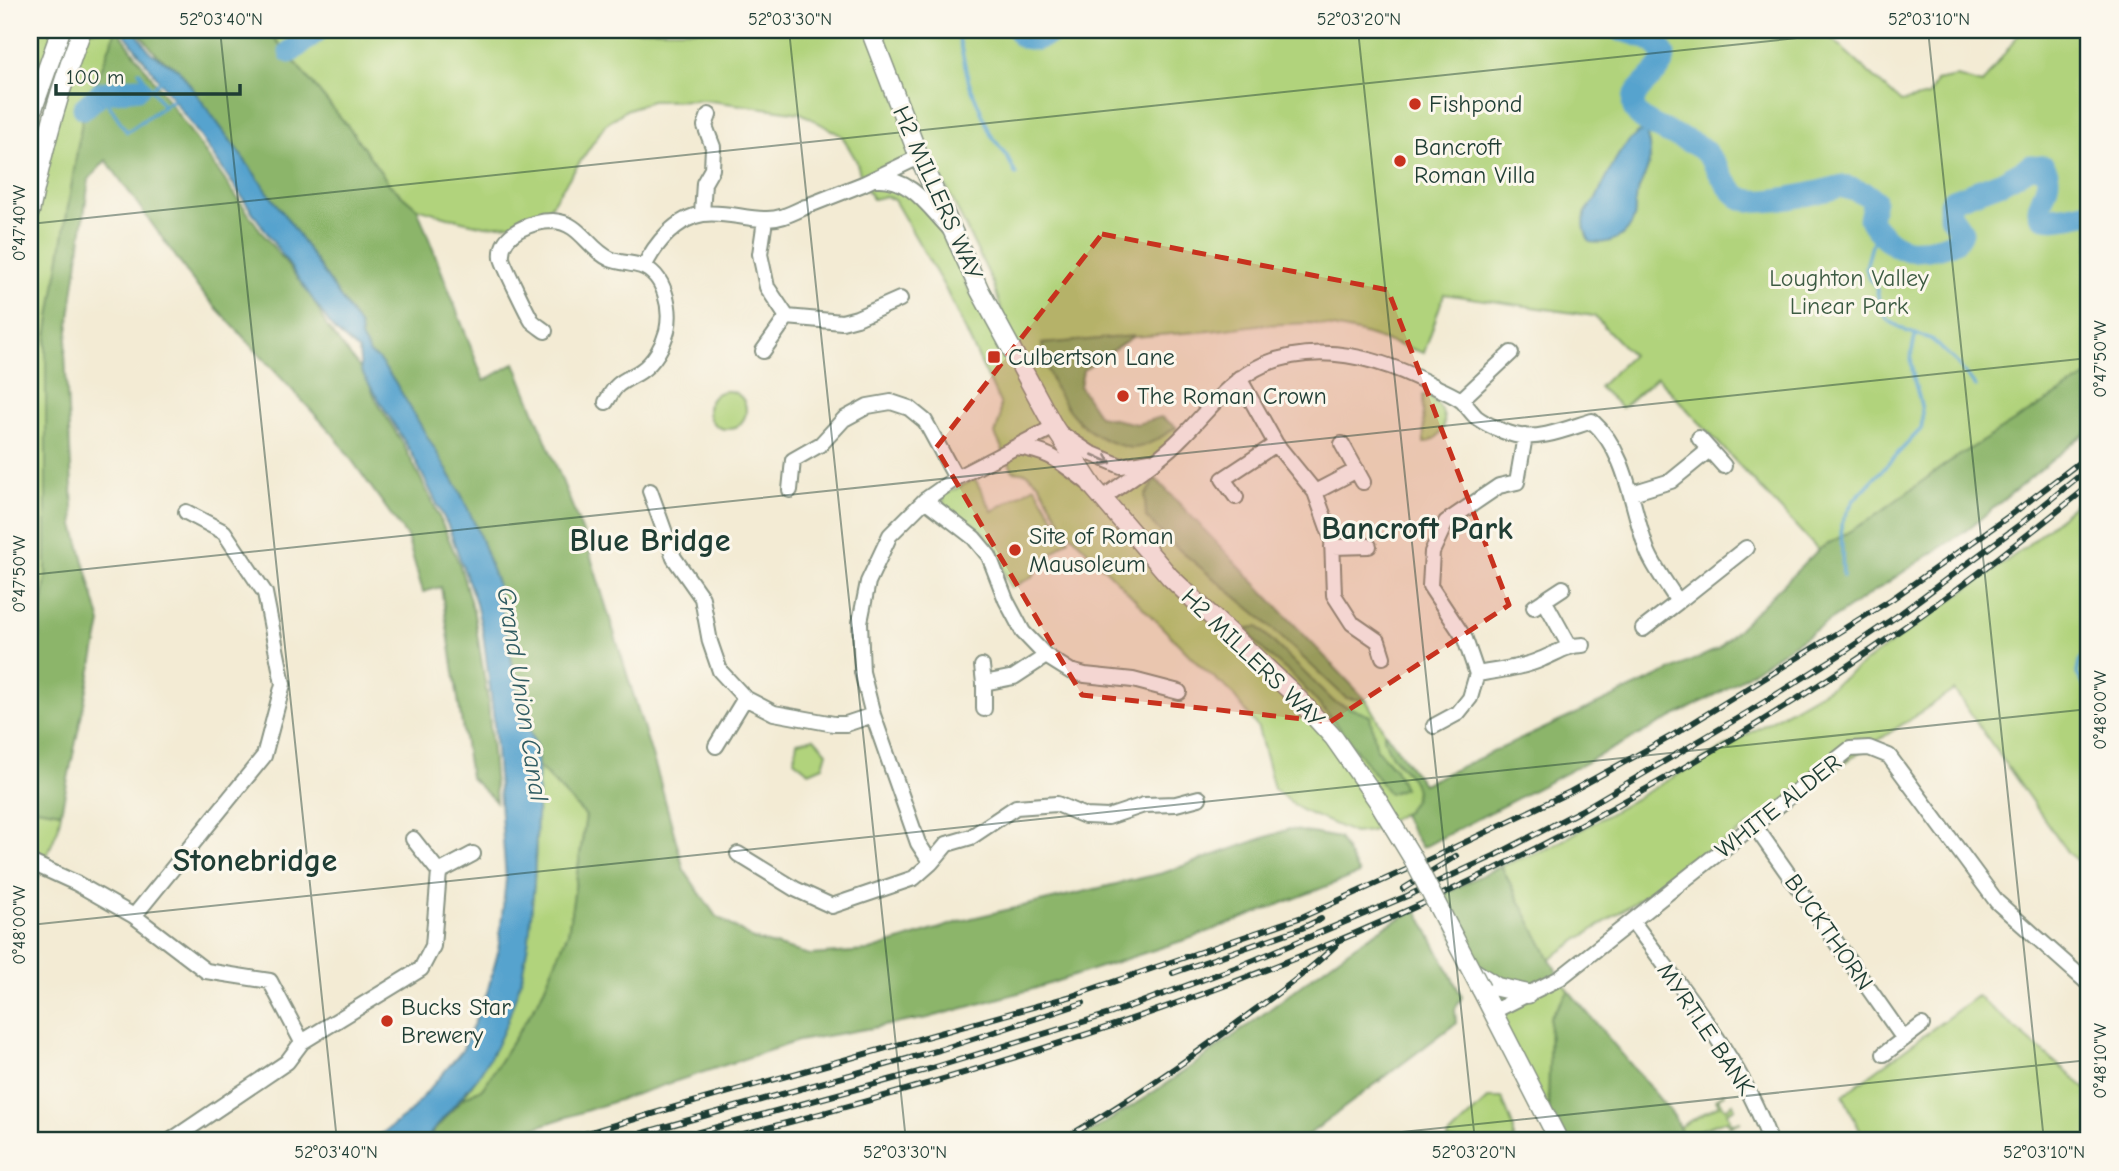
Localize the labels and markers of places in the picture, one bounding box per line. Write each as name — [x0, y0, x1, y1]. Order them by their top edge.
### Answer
place label: Fishpond — [1429, 90, 1523, 118]
marker: Fishpond — [1407, 96, 1423, 112]
place label: Bancroft Roman Villa — [1414, 133, 1535, 189]
marker: Bancroft Roman Villa — [1392, 153, 1408, 169]
place label: Culbertson Lane — [1008, 343, 1175, 371]
marker: Culbertson Lane — [986, 349, 1002, 365]
place label: The Roman Crown — [1137, 382, 1327, 410]
marker: The Roman Crown — [1115, 388, 1131, 404]
place label: Site of Roman Mausoleum — [1029, 522, 1173, 578]
marker: Site of Roman Mausoleum — [1007, 542, 1023, 558]
place label: Bucks Star Brewery — [401, 993, 511, 1049]
marker: Bucks Star Brewery — [379, 1013, 395, 1029]

